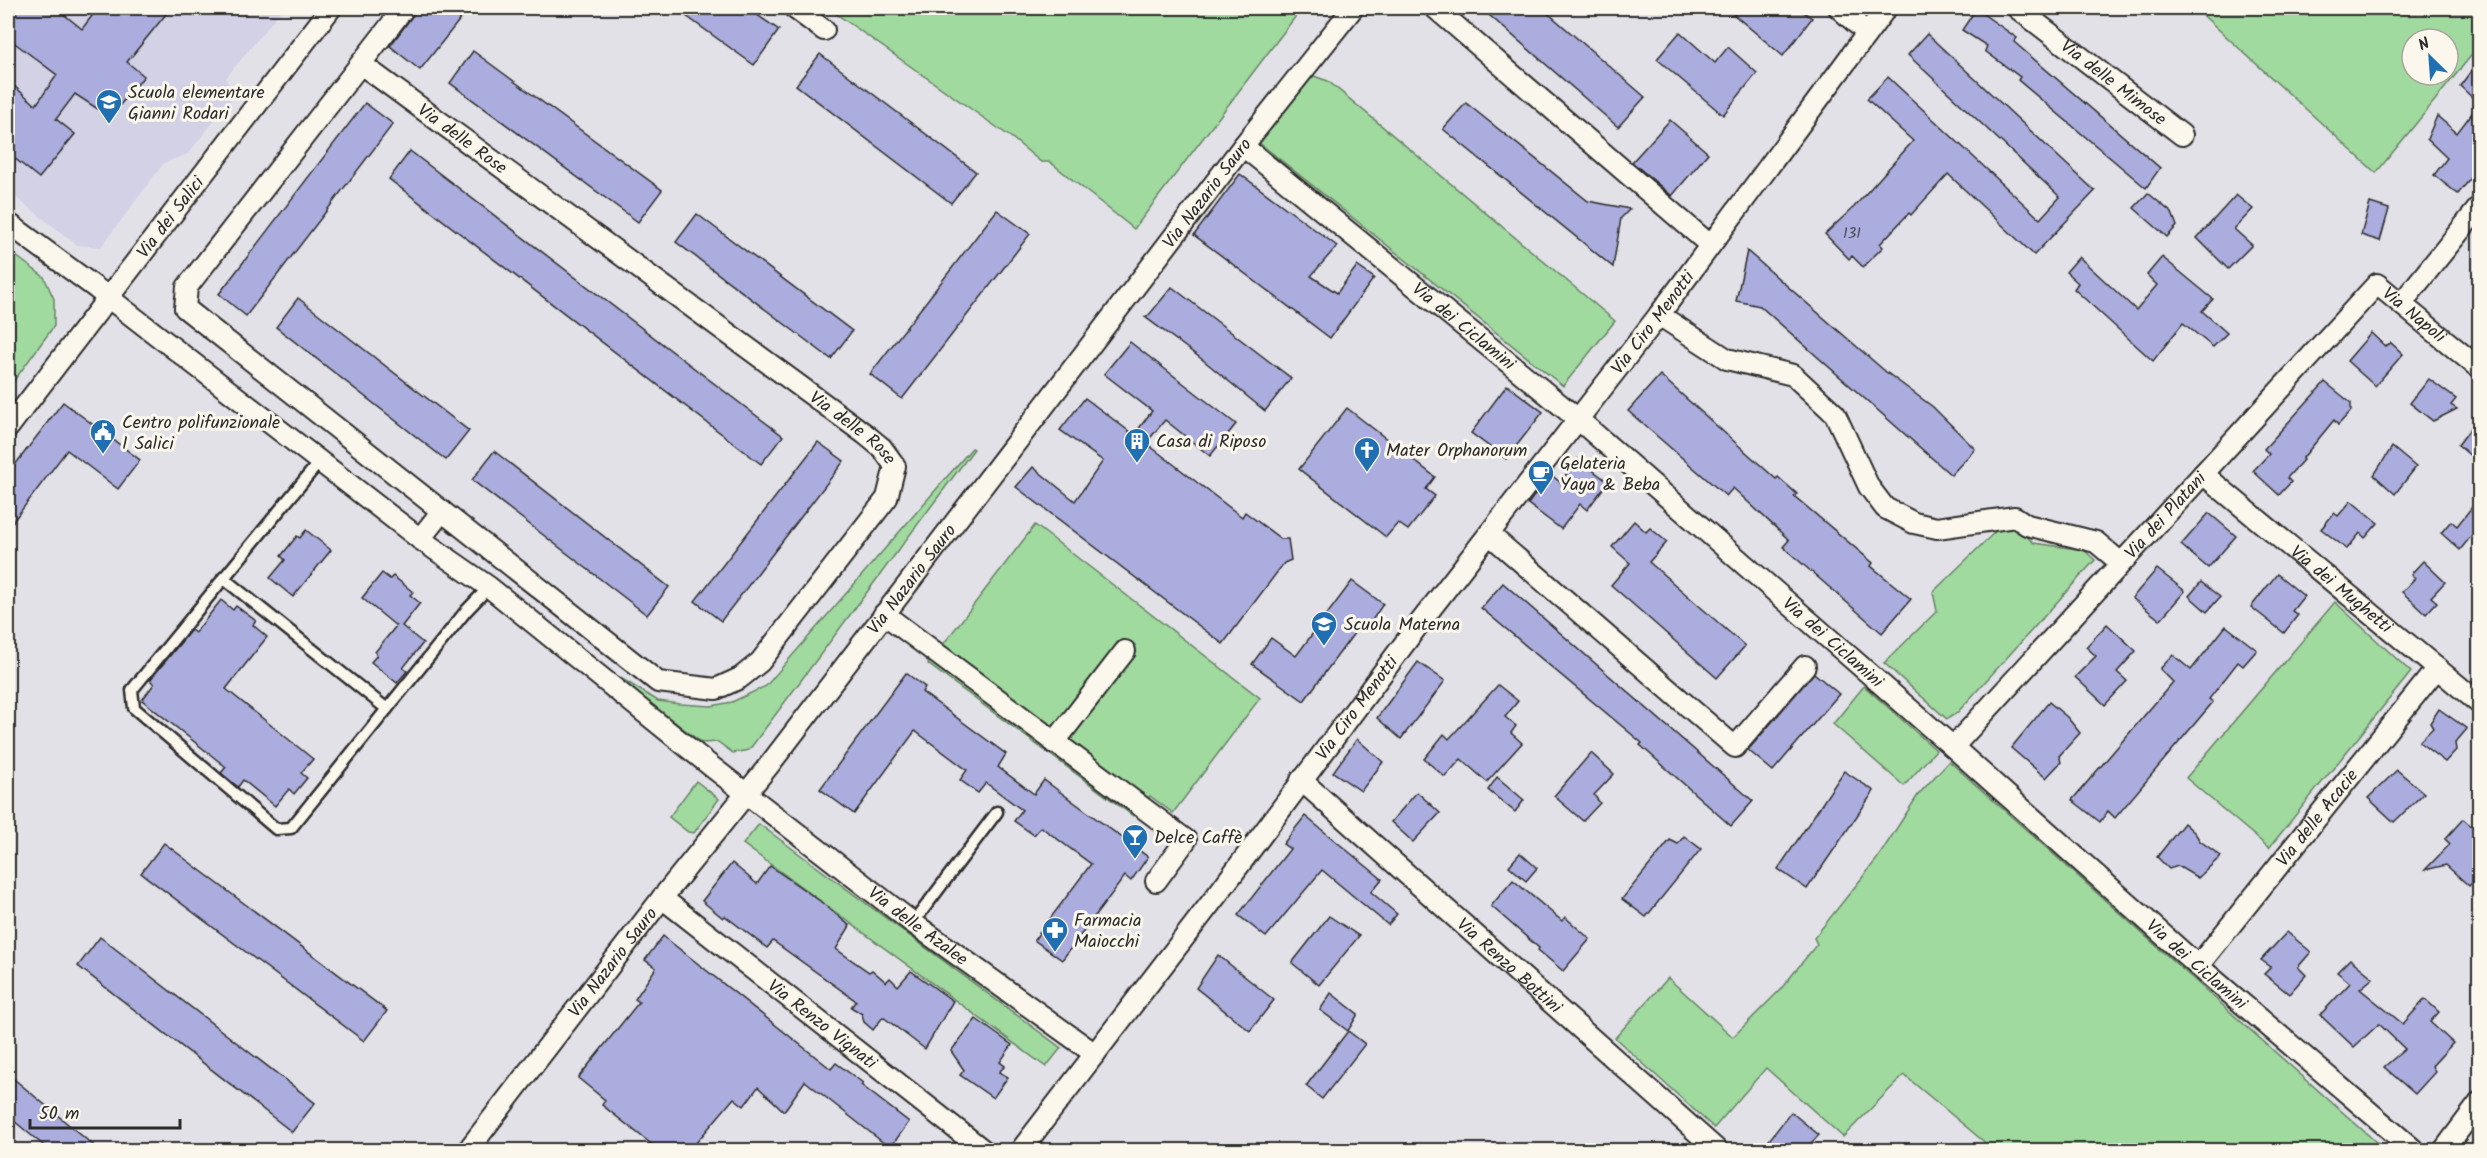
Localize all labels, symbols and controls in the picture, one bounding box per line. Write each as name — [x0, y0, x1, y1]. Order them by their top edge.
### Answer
north arrow — [2400, 27, 2460, 87]
text: N — [2414, 31, 2434, 58]
street label: Via delle Mimose — [2053, 33, 2172, 134]
place label: Scuola elementare Gianni Rodari — [128, 79, 265, 129]
school or university icon: Scuola elementare Gianni Rodari — [94, 87, 124, 125]
street label: Via delle Rose — [411, 97, 513, 183]
street label: Via Nazario Sauro — [1156, 132, 1260, 256]
street label: Via dei Salici — [130, 170, 213, 265]
house number: 131 — [1843, 222, 1861, 246]
street label: Via Ciro Menotti — [1605, 265, 1703, 382]
street label: Via dei Ciclamini — [1405, 276, 1522, 379]
street label: Via Napoli — [2375, 281, 2452, 352]
street label: Via delle Rose — [802, 385, 903, 471]
place label: Centro polifunzionale I Salici — [122, 409, 280, 459]
public building icon: Centro polifunzionale I Salici — [88, 417, 118, 455]
building icon: Casa di Riposo — [1122, 426, 1152, 464]
place label: Casa di Riposo — [1156, 428, 1266, 457]
church icon: Mater Orphanorum — [1352, 435, 1382, 473]
place label: Mater Orphanorum — [1386, 437, 1527, 466]
place label: Gelateria Yaya & Beba — [1560, 450, 1660, 500]
cafe icon: Gelateria Yaya & Beba — [1526, 458, 1556, 496]
street label: Via dei Platani — [2118, 466, 2215, 567]
street label: Via Nazario Sauro — [861, 518, 965, 642]
street label: Via dei Mughetti — [2283, 539, 2399, 642]
street label: Via dei Ciclamini — [1775, 591, 1890, 696]
school or university icon: Scuola Materna — [1309, 609, 1339, 647]
place label: Scuola Materna — [1344, 611, 1460, 640]
street label: Via Ciro Menotti — [1309, 650, 1407, 767]
street label: Via delle Acacie — [2270, 763, 2366, 874]
bar icon: Delce Caffè — [1120, 822, 1150, 860]
place label: Delce Caffè — [1154, 824, 1242, 853]
street label: Via delle Azalee — [861, 880, 973, 974]
street label: Via Nazario Sauro — [562, 902, 666, 1025]
place label: Farmacia Maiocchi — [1074, 907, 1141, 957]
street label: Via Renzo Bottini — [1449, 912, 1568, 1022]
street label: Via dei Ciclamini — [2139, 913, 2254, 1018]
pharmacy icon: Farmacia Maiocchi — [1040, 915, 1070, 953]
street label: Via Renzo Vignati — [760, 973, 883, 1078]
scale bar — [30, 1092, 180, 1130]
text: 50 m — [39, 1100, 79, 1129]

